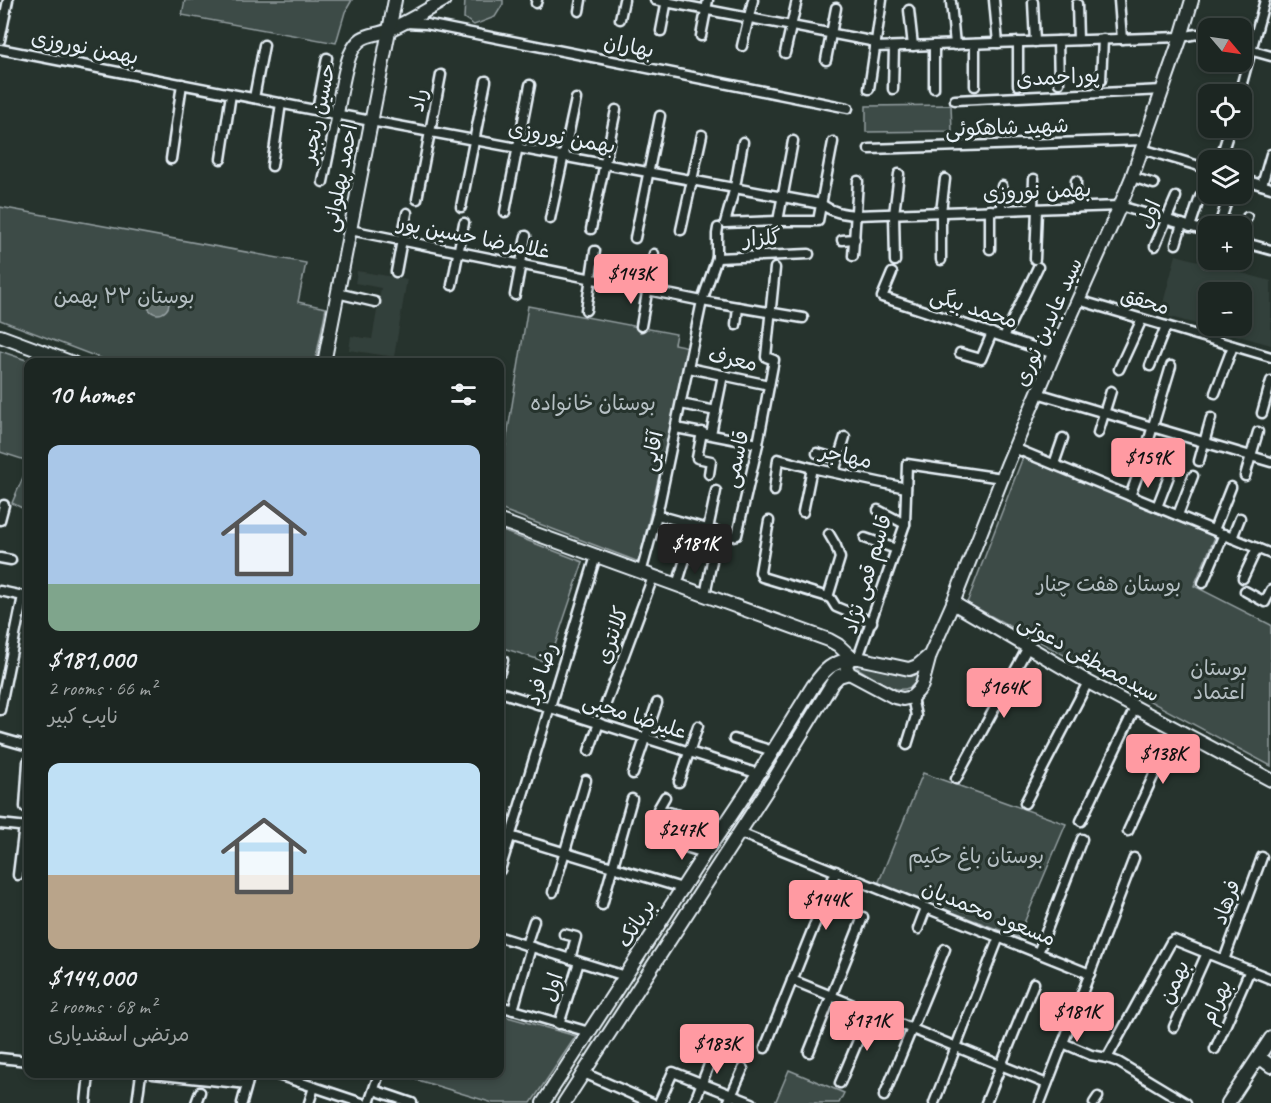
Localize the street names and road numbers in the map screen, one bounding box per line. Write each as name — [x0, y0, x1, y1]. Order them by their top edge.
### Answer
street label: بهمن نوروزی — [29, 24, 141, 70]
street label: بهاران — [602, 28, 656, 64]
street label: حسین رنجبر — [294, 61, 341, 167]
street label: پوراحمدی — [1015, 62, 1101, 92]
street label: راد — [403, 86, 433, 114]
street label: شهید شاهکوئی — [945, 112, 1069, 143]
street label: بهمن نوروزی — [506, 115, 618, 159]
street label: احمد پهلوانی — [317, 122, 364, 234]
street label: بهمن نوروزی — [982, 176, 1092, 206]
street label: اول — [1131, 196, 1167, 232]
street label: غلامرضا حسین پور — [394, 209, 552, 265]
street label: گلزار — [741, 224, 781, 252]
street label: سید عابدین نوری — [1008, 253, 1088, 391]
street label: محمد بیگی — [927, 282, 1021, 335]
street label: محقق — [1118, 282, 1172, 320]
street label: معرف — [706, 341, 760, 377]
street label: آقایی — [635, 428, 670, 474]
street label: قاسمی — [717, 428, 756, 490]
street label: مهاجر — [816, 437, 875, 474]
street label: قاسم قمی نژاد — [837, 511, 900, 638]
street label: کلانتری — [590, 603, 634, 667]
street label: سیدمصطفی دعوتی — [1013, 608, 1164, 709]
street label: رضا فرد — [519, 639, 563, 709]
street label: علیرضا محبی — [579, 687, 690, 746]
street label: مسعود محمدیان — [918, 874, 1060, 953]
street label: فرهاد — [1206, 876, 1246, 928]
street label: بریانک — [611, 894, 661, 952]
street label: بهمن — [1153, 956, 1195, 1008]
street label: اول — [535, 969, 569, 1005]
street label: بهرام — [1195, 976, 1240, 1030]

